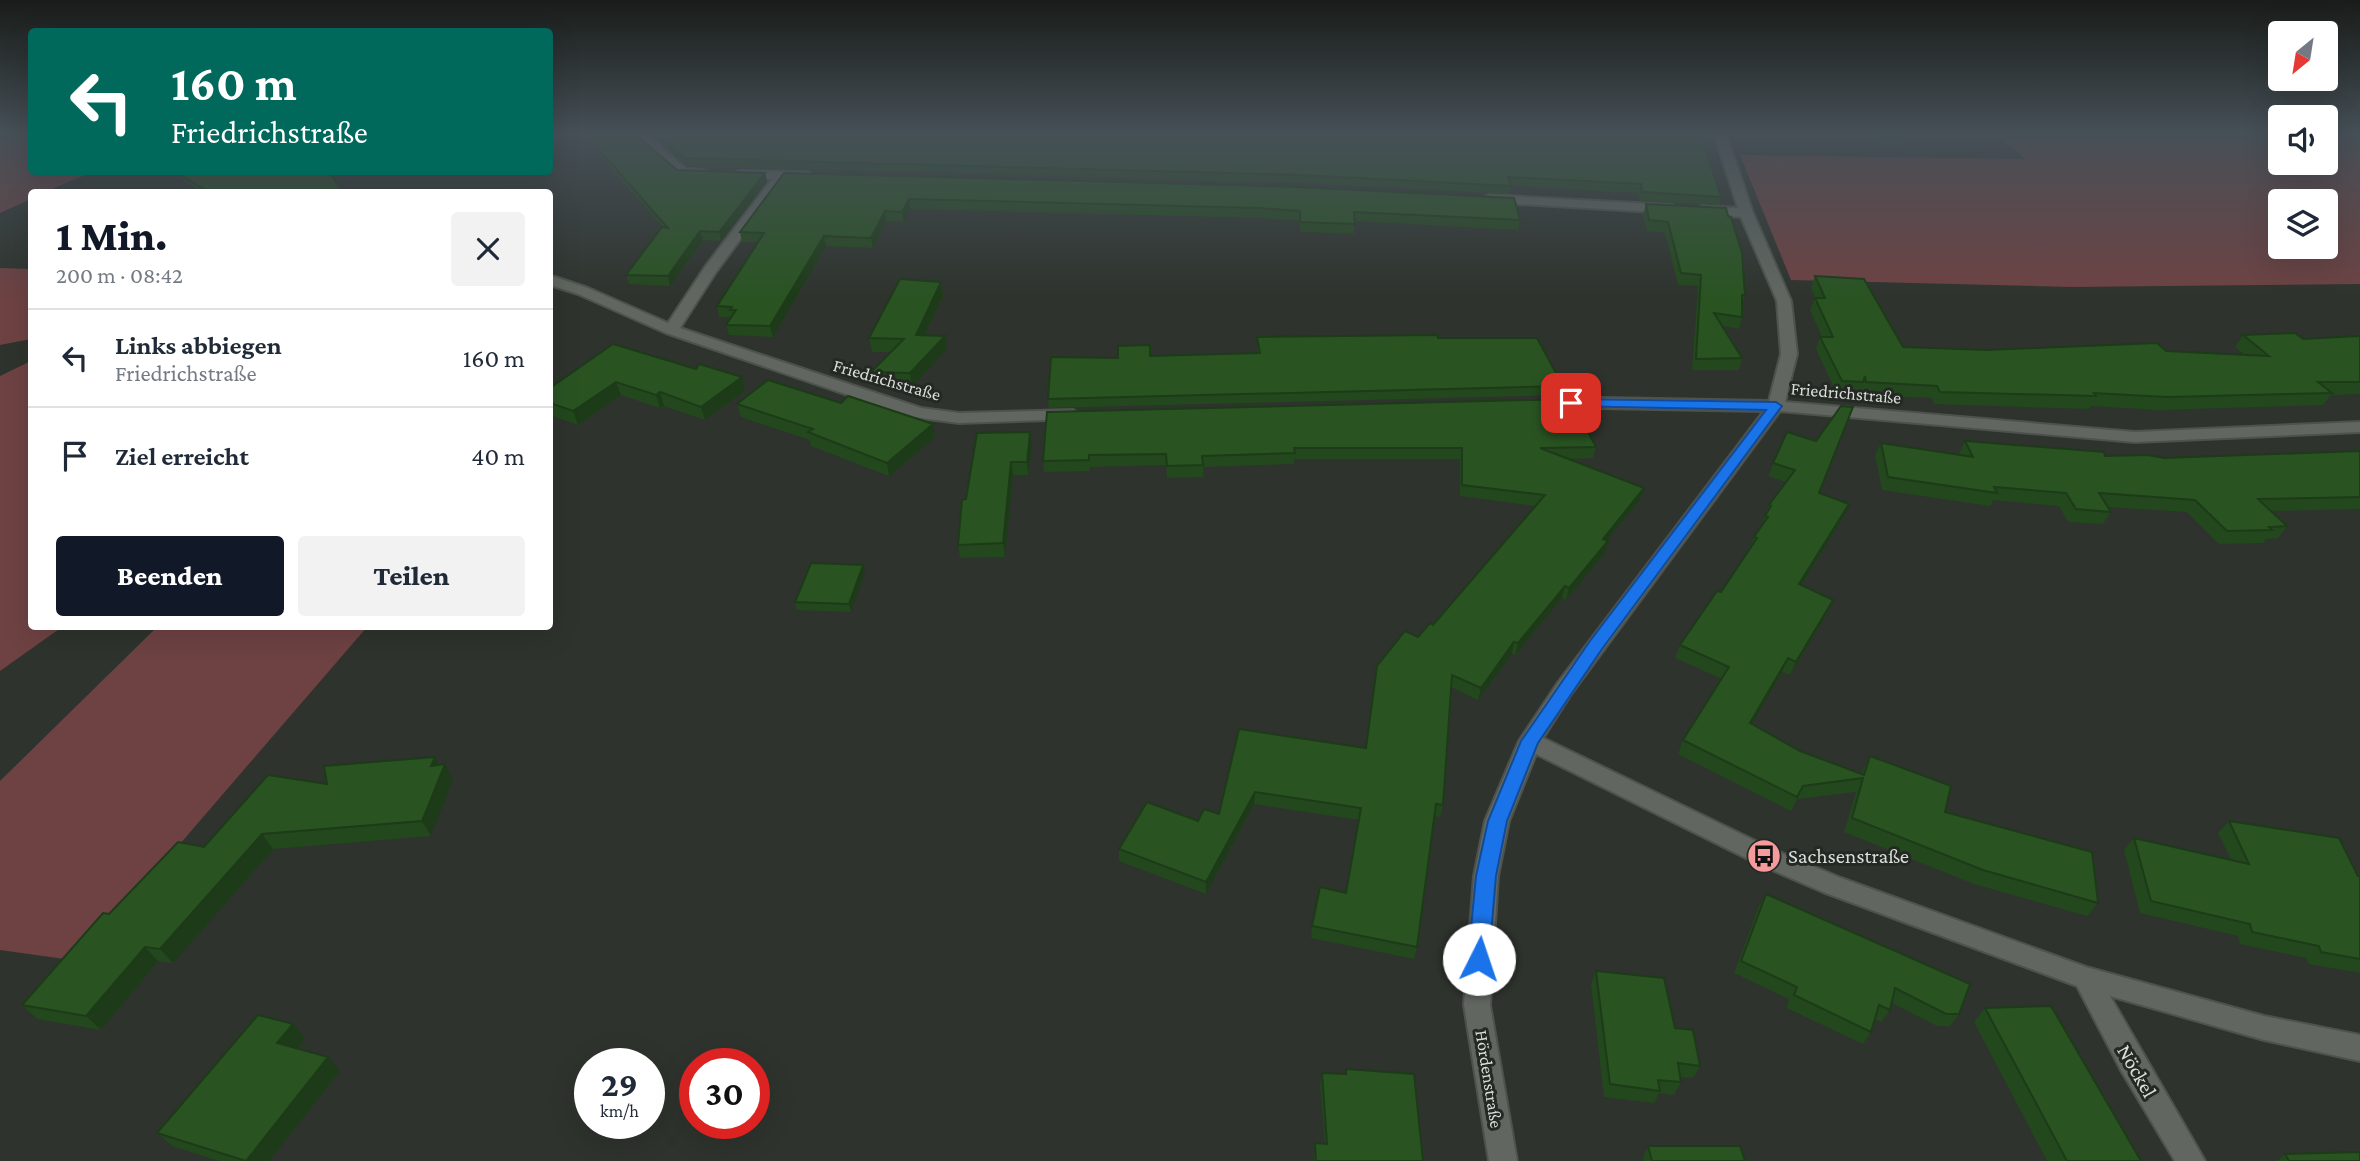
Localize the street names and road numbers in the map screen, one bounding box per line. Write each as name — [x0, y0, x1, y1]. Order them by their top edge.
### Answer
street label: Friedrichstraße — [831, 355, 943, 405]
street label: Friedrichstraße — [1790, 378, 1902, 408]
street label: Hördenstraße — [1471, 1028, 1507, 1130]
street label: Nöckel — [2112, 1040, 2162, 1102]

